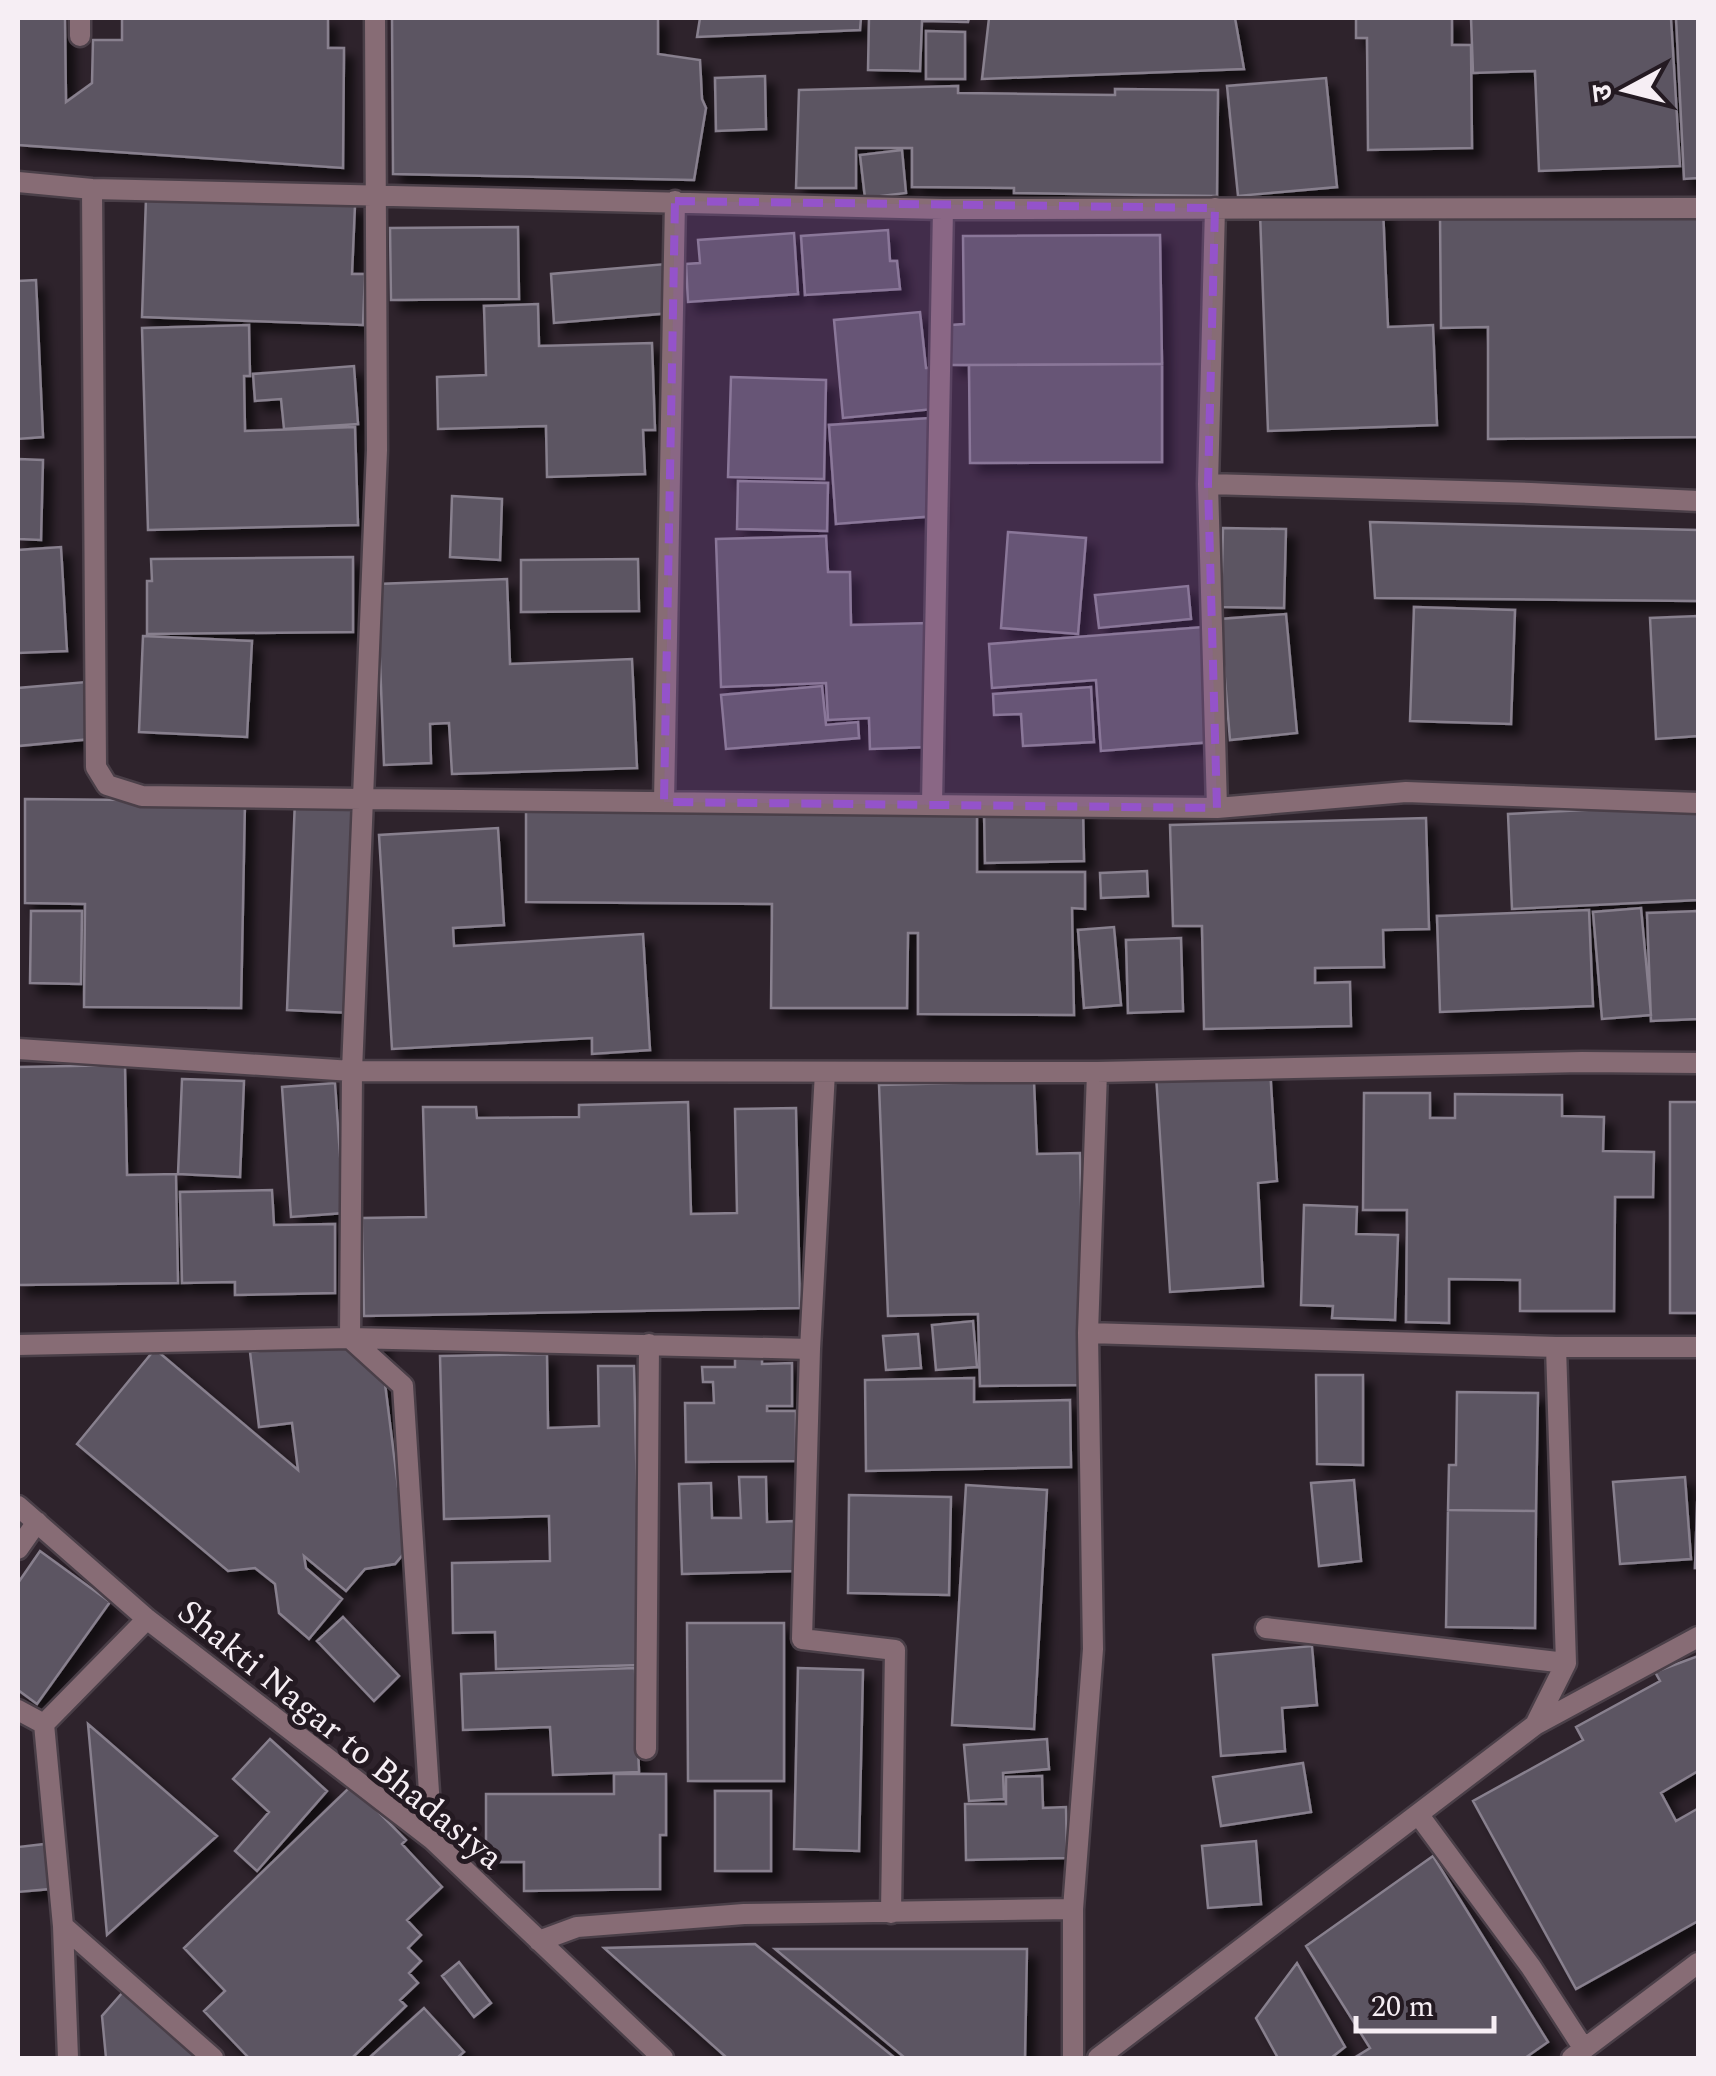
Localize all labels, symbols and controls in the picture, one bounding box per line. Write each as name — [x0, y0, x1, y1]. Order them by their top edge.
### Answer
north arrow — [1576, 40, 1676, 140]
text: उ — [1580, 82, 1625, 104]
street label: Shakti Nagar to Bhadasiya — [165, 1587, 515, 1884]
scale bar — [1356, 1971, 1494, 2033]
text: 20 m — [1371, 1984, 1434, 2030]

